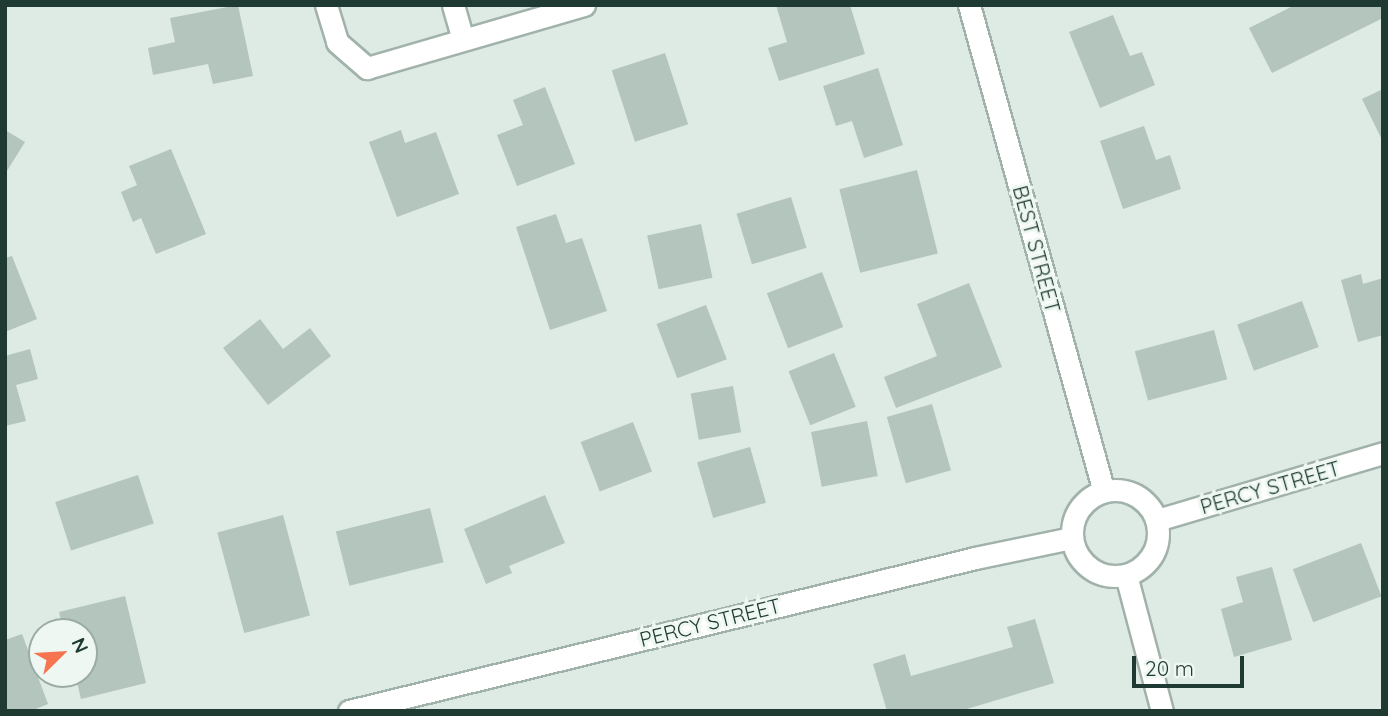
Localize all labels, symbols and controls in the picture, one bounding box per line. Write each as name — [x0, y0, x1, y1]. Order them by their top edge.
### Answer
street label: BEST STREET — [1008, 183, 1066, 315]
street label: PERCY STREET — [1197, 455, 1343, 519]
street label: PERCY STREET — [637, 592, 783, 652]
north arrow — [28, 618, 98, 688]
text: N — [67, 634, 94, 657]
scale bar — [1136, 642, 1248, 686]
text: 20 m — [1145, 655, 1194, 681]

